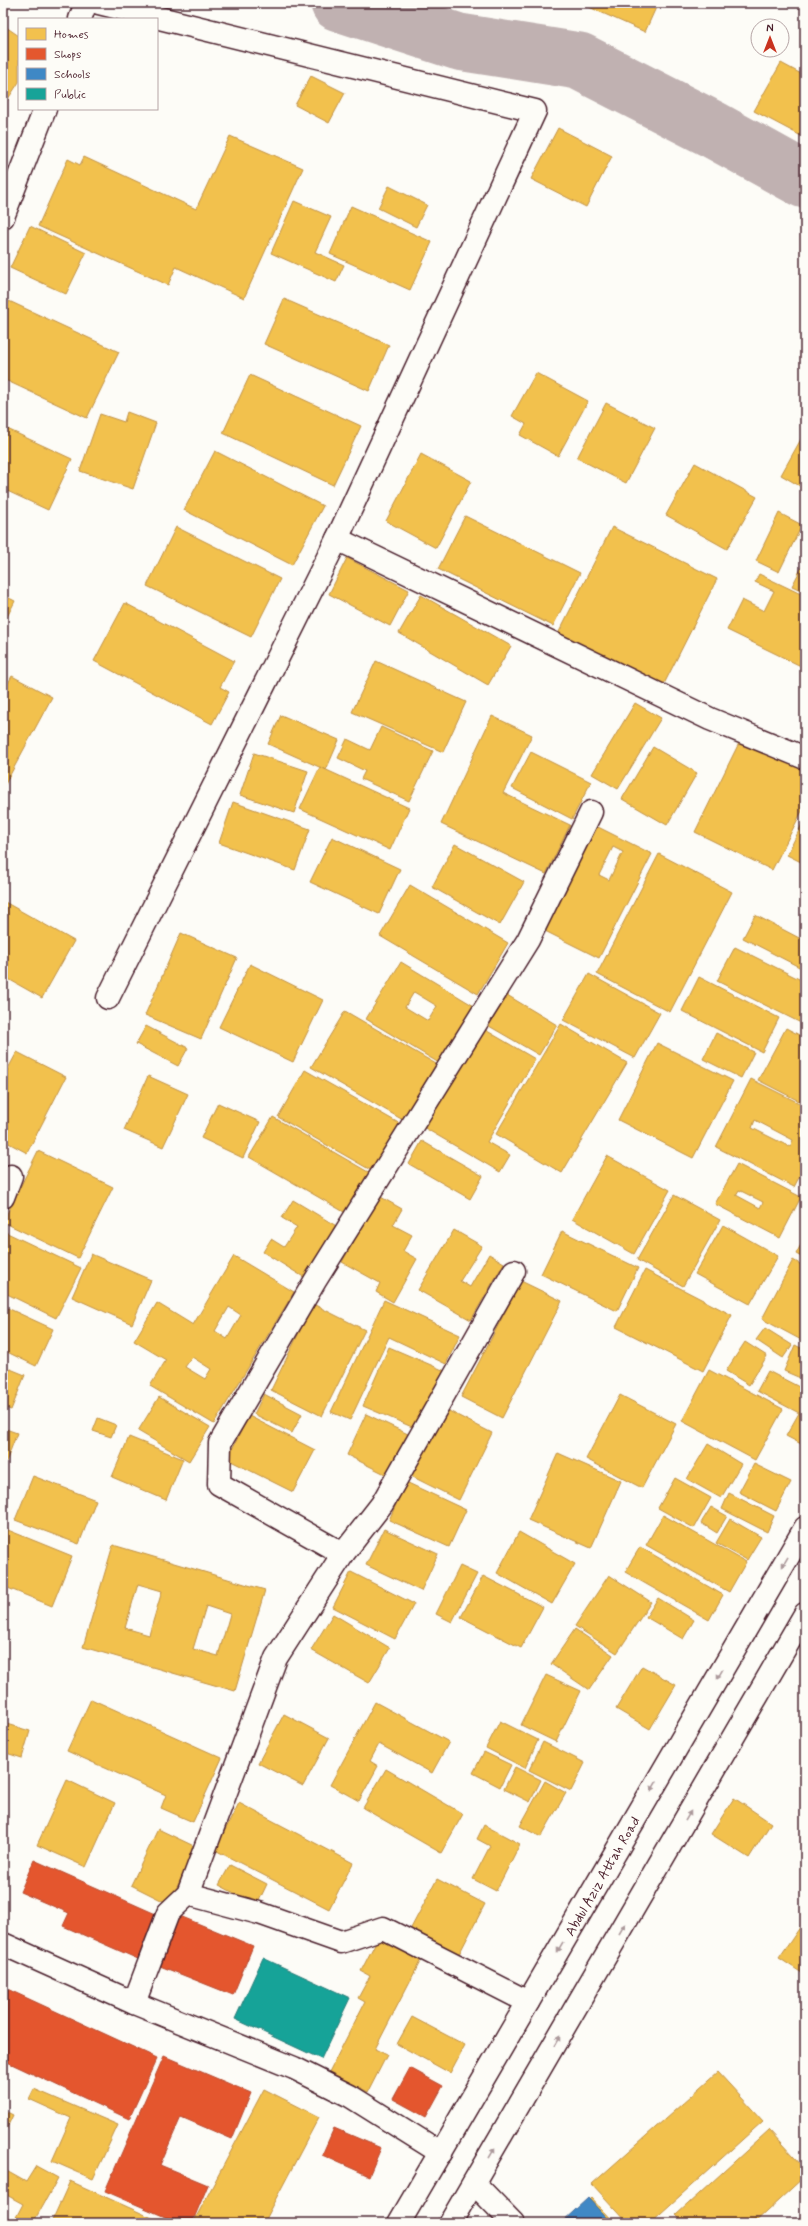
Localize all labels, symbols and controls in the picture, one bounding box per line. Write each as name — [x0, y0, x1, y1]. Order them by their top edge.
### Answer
legend — [18, 18, 158, 110]
north arrow — [750, 18, 790, 58]
text: N — [766, 22, 774, 36]
text: Homes — [54, 27, 89, 43]
text: Shops — [54, 47, 81, 63]
text: Schools — [54, 67, 90, 83]
text: Public — [54, 87, 86, 103]
one-way arrow — [782, 1556, 789, 1568]
one-way arrow — [716, 1668, 723, 1680]
one-way arrow — [650, 1780, 657, 1792]
one-way arrow — [684, 1810, 691, 1822]
street label: Abdul Aziz Attah Road — [561, 1813, 644, 1940]
one-way arrow — [619, 1923, 626, 1935]
one-way arrow — [556, 1942, 564, 1952]
one-way arrow — [554, 2035, 561, 2047]
one-way arrow — [488, 2147, 495, 2159]

